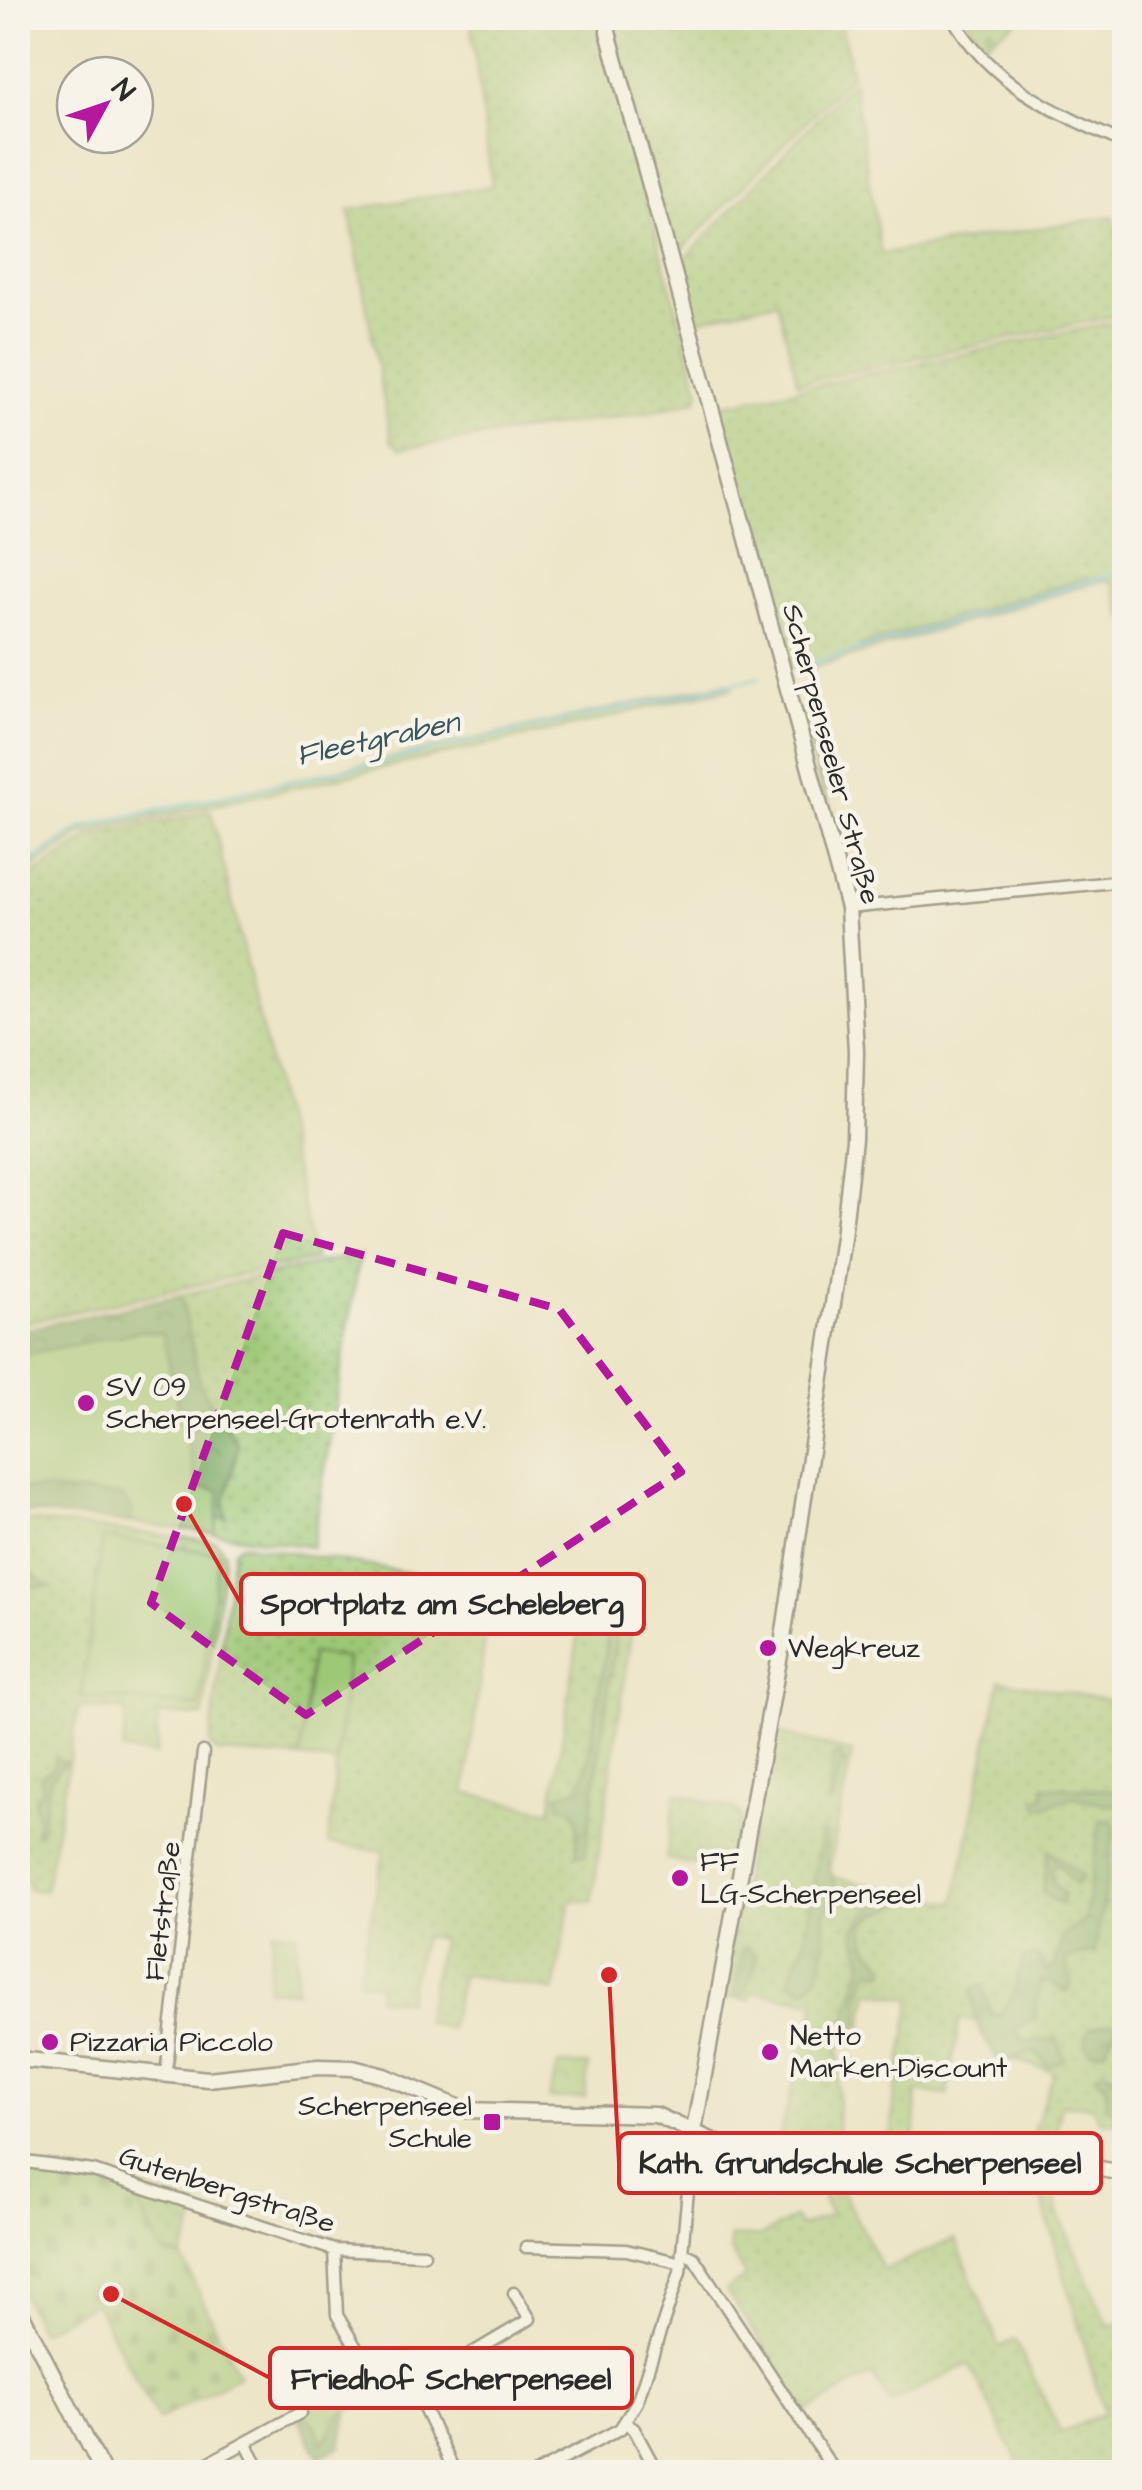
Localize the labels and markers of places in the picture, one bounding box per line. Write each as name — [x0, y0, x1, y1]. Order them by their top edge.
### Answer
place label: SV 09 Scherpenseel-Grotenrath e.V. — [106, 1368, 486, 1439]
marker: SV 09 Scherpenseel-Grotenrath e.V. — [75, 1392, 97, 1414]
callout: Sportplatz am Scheleberg — [241, 1574, 644, 1634]
place label: Wegkreuz — [788, 1629, 920, 1669]
marker: Wegkreuz — [757, 1637, 779, 1659]
place label: FF LG-Scherpenseel — [700, 1843, 921, 1914]
marker: FF LG-Scherpenseel — [669, 1867, 691, 1889]
place label: Netto Marken-Discount — [790, 2017, 1008, 2088]
place label: Pizzaria Piccolo — [70, 2023, 273, 2062]
marker: Pizzaria Piccolo — [39, 2031, 61, 2053]
marker: Netto Marken-Discount — [759, 2041, 781, 2063]
place label: Scherpenseel Schule — [298, 2087, 472, 2158]
marker: Scherpenseel Schule — [481, 2111, 503, 2133]
callout: Kath. Grundschule Scherpenseel — [619, 2133, 1101, 2193]
callout: Friedhof Scherpenseel — [270, 2348, 632, 2408]

